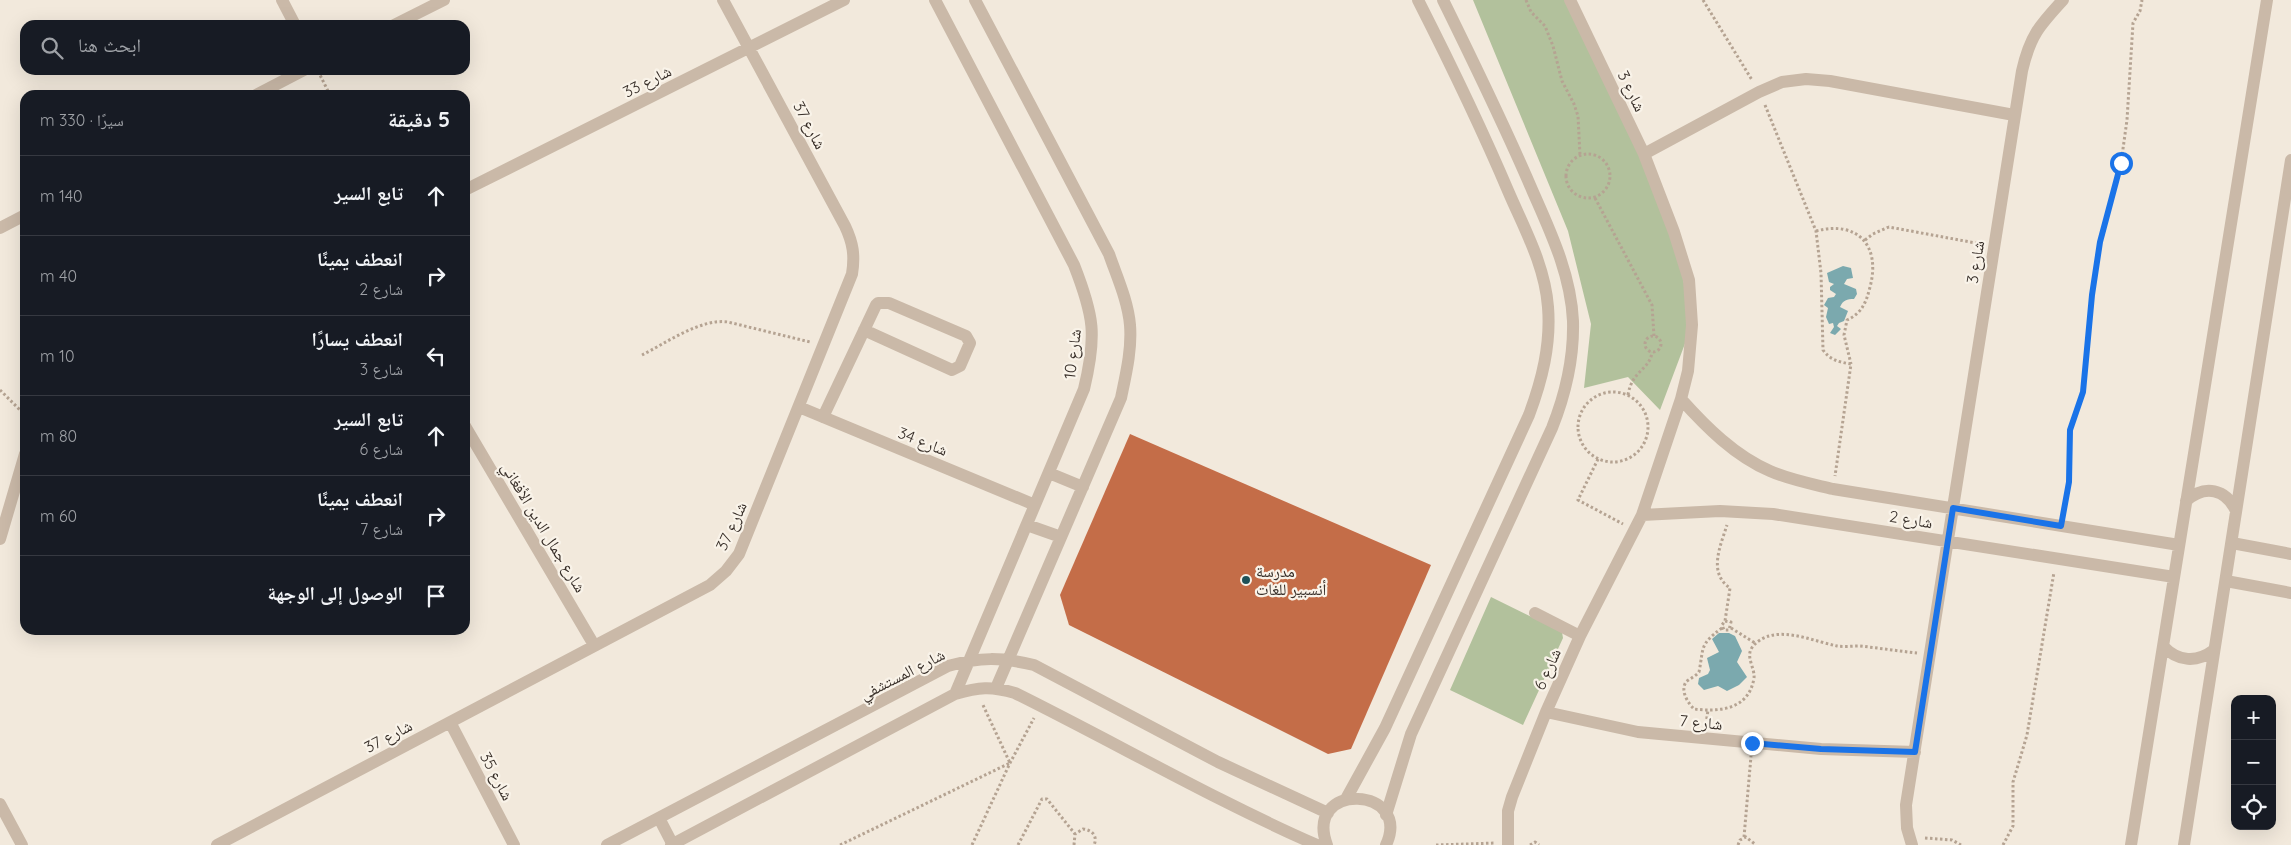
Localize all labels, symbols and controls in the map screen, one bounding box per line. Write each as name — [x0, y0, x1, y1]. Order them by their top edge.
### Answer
search box — [20, 20, 470, 75]
text: ابحث هنا — [78, 33, 141, 57]
icon: search — [38, 34, 66, 62]
street label: شارع 33 — [619, 60, 675, 103]
street label: شارع 3 — [1613, 67, 1650, 115]
street label: شارع 37 — [788, 98, 831, 153]
text: 5 دقيقة — [388, 106, 450, 132]
text: سيرًا · 330 m — [40, 110, 124, 130]
route start — [2110, 152, 2133, 175]
text: تابع السير — [334, 181, 403, 205]
icon: ahead — [422, 182, 450, 210]
text: 140 m — [40, 186, 83, 206]
street label: شارع 3 — [1962, 239, 1989, 285]
text: انعطف يمينًا — [317, 247, 403, 271]
icon: right — [422, 262, 450, 290]
text: 40 m — [40, 266, 77, 286]
text: شارع 2 — [359, 279, 403, 299]
text: انعطف يسارًا — [312, 327, 403, 351]
street label: شارع 10 — [1059, 328, 1086, 380]
icon: left — [422, 342, 450, 370]
text: 10 m — [40, 346, 74, 366]
text: شارع 3 — [360, 359, 403, 379]
text: تابع السير — [334, 407, 403, 431]
icon: ahead — [422, 422, 450, 450]
street label: شارع 34 — [895, 422, 951, 461]
text: 80 m — [40, 426, 77, 446]
text: شارع 6 — [360, 439, 403, 459]
street label: شارع جمال الدين الأفغاني — [495, 458, 591, 597]
text: انعطف يمينًا — [317, 487, 403, 511]
street label: شارع 37 — [711, 498, 752, 554]
icon: right — [422, 502, 450, 530]
text: 60 m — [40, 506, 77, 526]
street label: شارع 2 — [1888, 506, 1934, 533]
text: شارع 7 — [360, 519, 403, 539]
place label: مدرسة أنسبير للغات — [1256, 561, 1326, 599]
marker: مدرسة أنسبير للغات — [1240, 574, 1252, 586]
text: الوصول إلى الوجهة — [267, 581, 403, 605]
icon: arrive — [422, 582, 450, 610]
street label: شارع المستشفي — [856, 644, 949, 707]
street label: شارع 6 — [1529, 645, 1566, 693]
map controls — [2231, 695, 2276, 830]
button: + — [2231, 695, 2276, 740]
street label: شارع 7 — [1679, 710, 1723, 735]
street label: شارع 37 — [361, 715, 416, 758]
route end — [1741, 732, 1764, 755]
button: − — [2231, 740, 2276, 785]
street label: شارع 35 — [475, 748, 518, 804]
button: locate — [2231, 785, 2276, 830]

